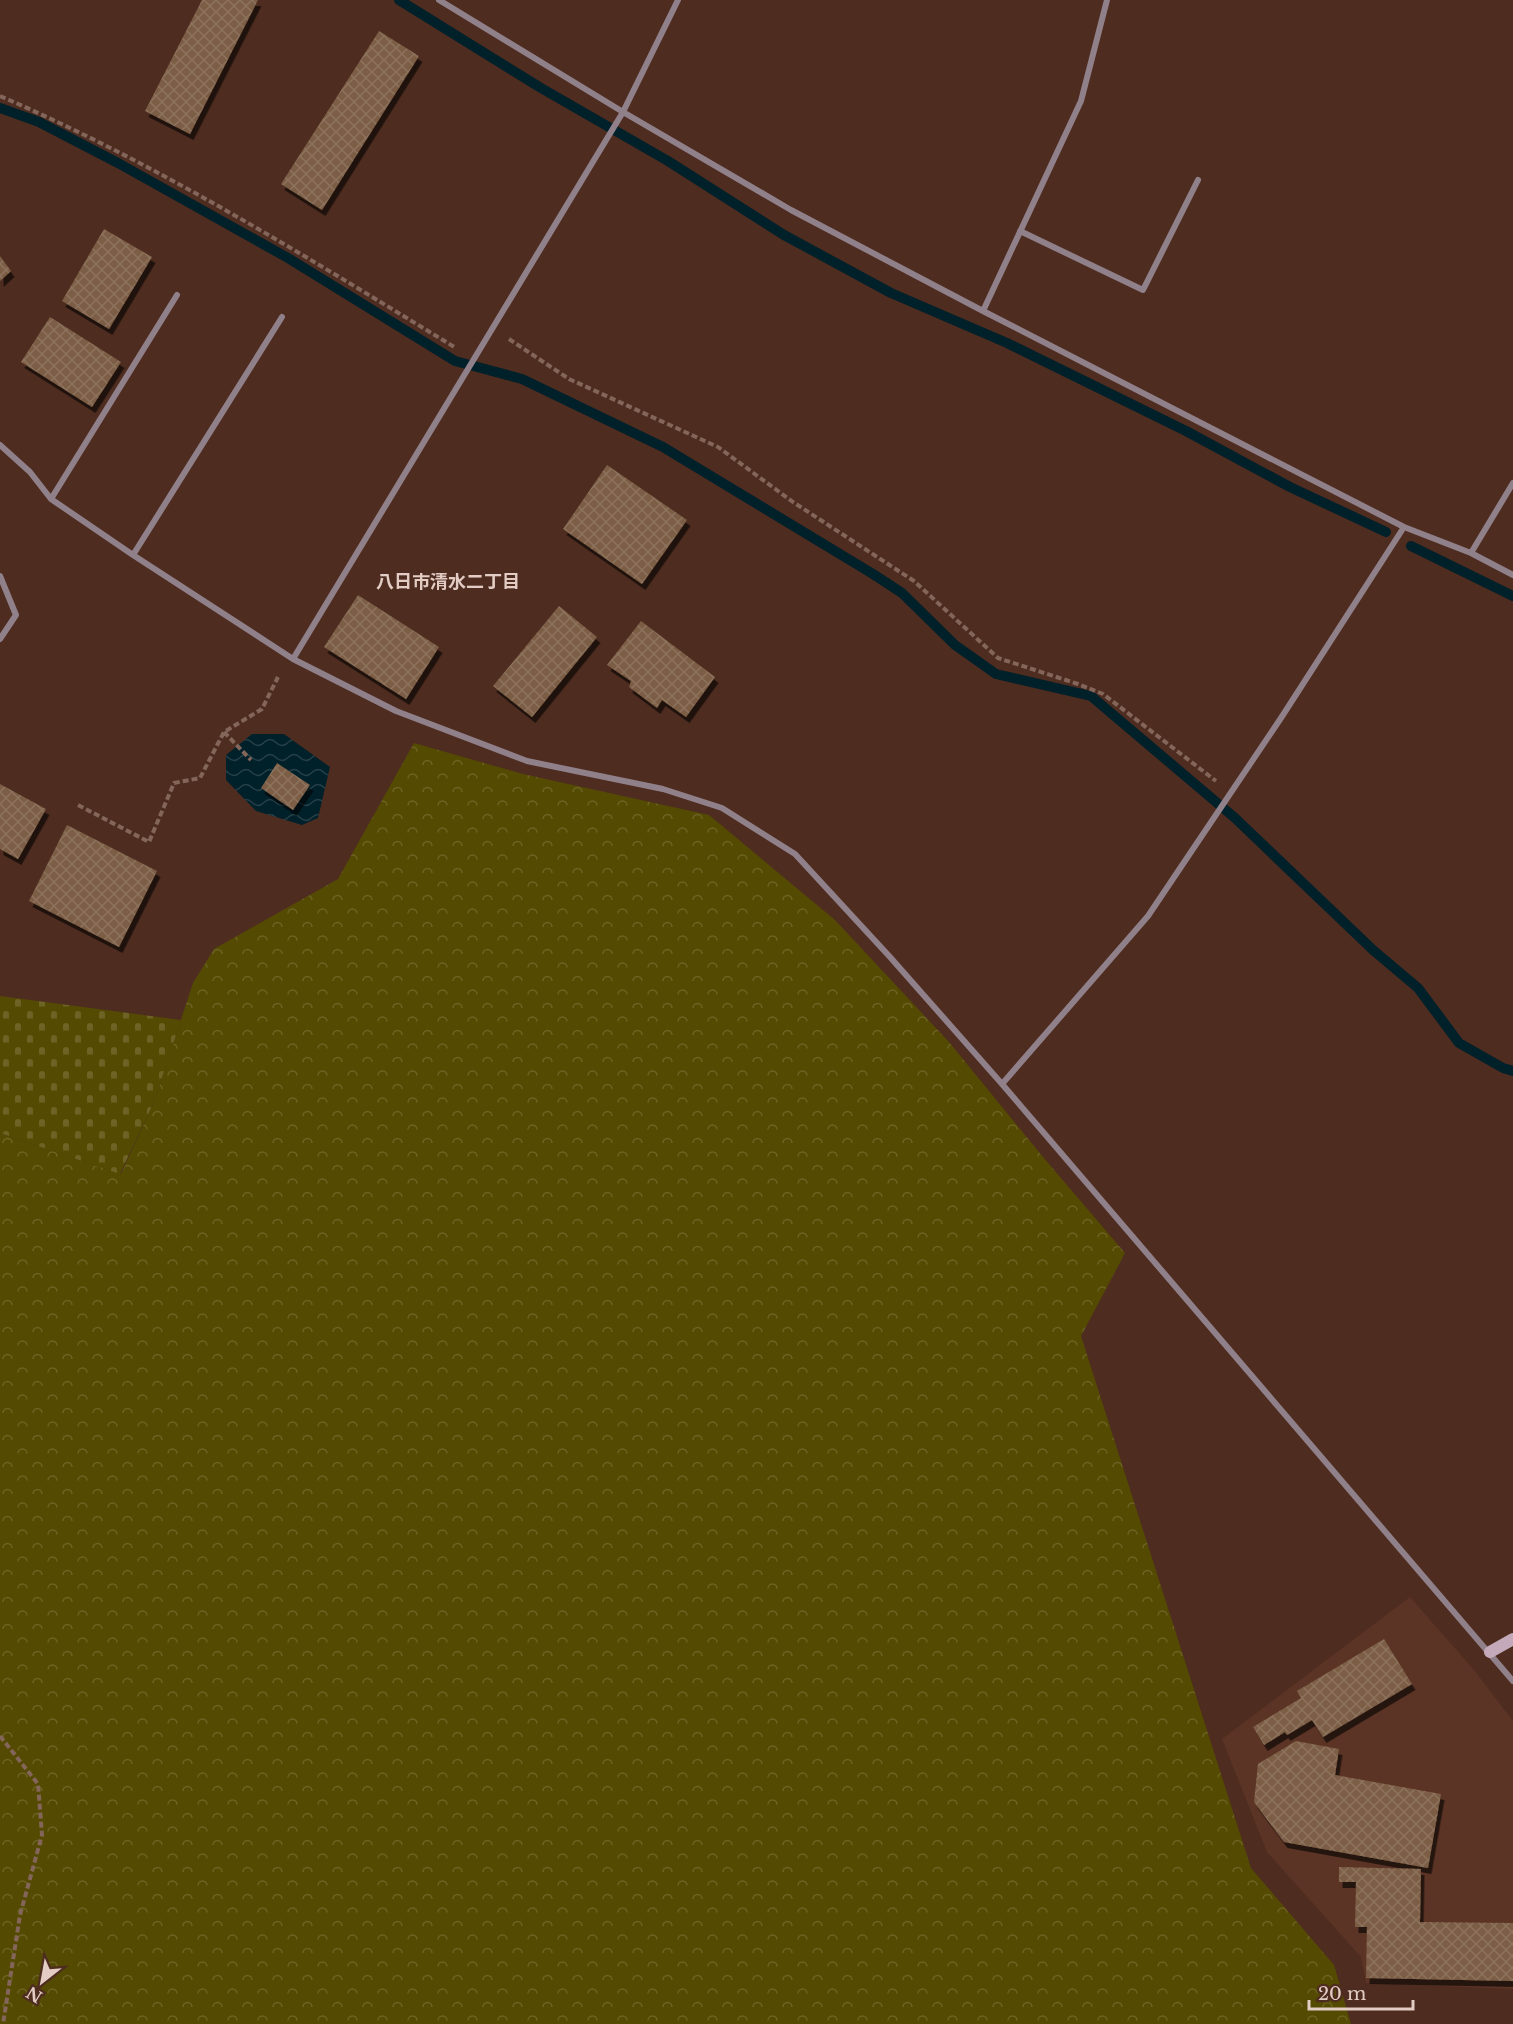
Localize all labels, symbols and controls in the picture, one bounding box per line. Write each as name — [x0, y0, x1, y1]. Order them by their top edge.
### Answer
district label: 八日市清水二丁目 — [376, 571, 520, 593]
north arrow — [12, 1952, 72, 2012]
scale bar — [1309, 1973, 1412, 2011]
text: N — [23, 1982, 46, 2007]
text: 20 m — [1318, 1983, 1366, 2005]

